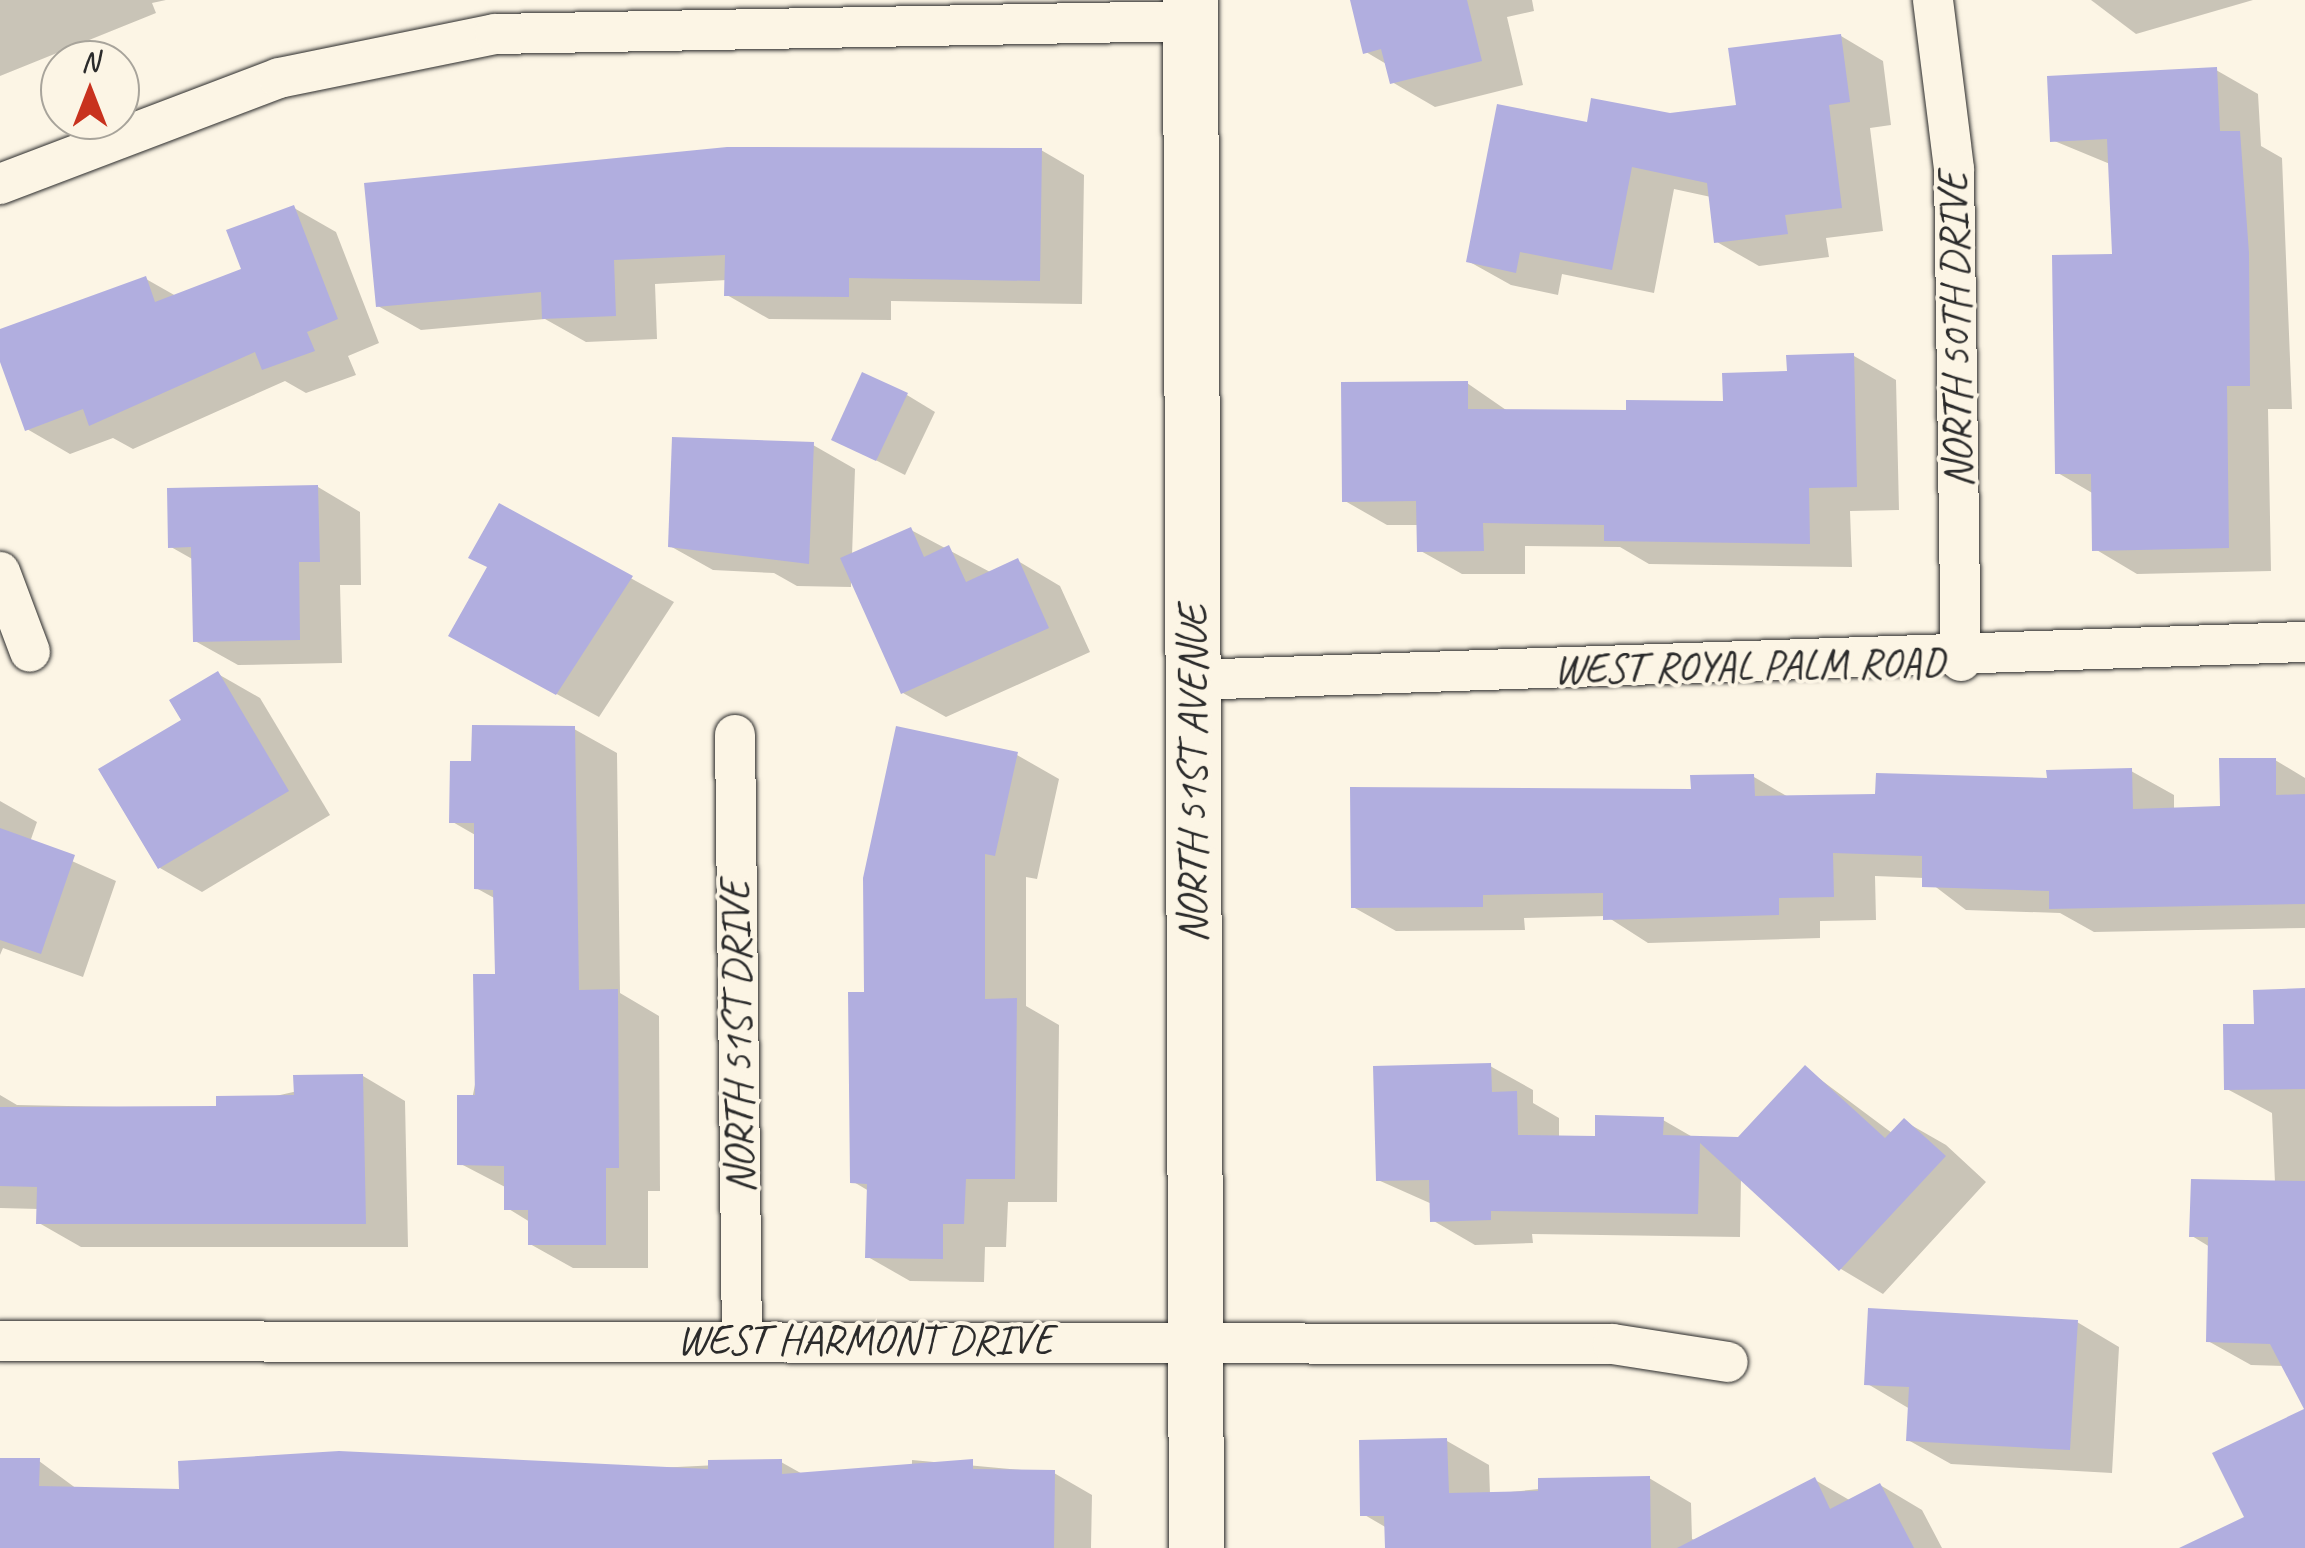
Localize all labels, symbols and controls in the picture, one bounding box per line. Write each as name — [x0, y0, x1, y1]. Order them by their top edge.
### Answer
north arrow — [40, 40, 140, 140]
text: N — [81, 44, 99, 79]
street label: NORTH 50TH DRIVE — [1928, 172, 1984, 488]
street label: NORTH 51ST AVENUE — [1168, 606, 1218, 942]
street label: WEST ROYAL PALM ROAD — [1552, 637, 1946, 695]
street label: NORTH 51ST DRIVE — [710, 880, 766, 1194]
street label: WEST HARMONT DRIVE — [677, 1315, 1053, 1365]

